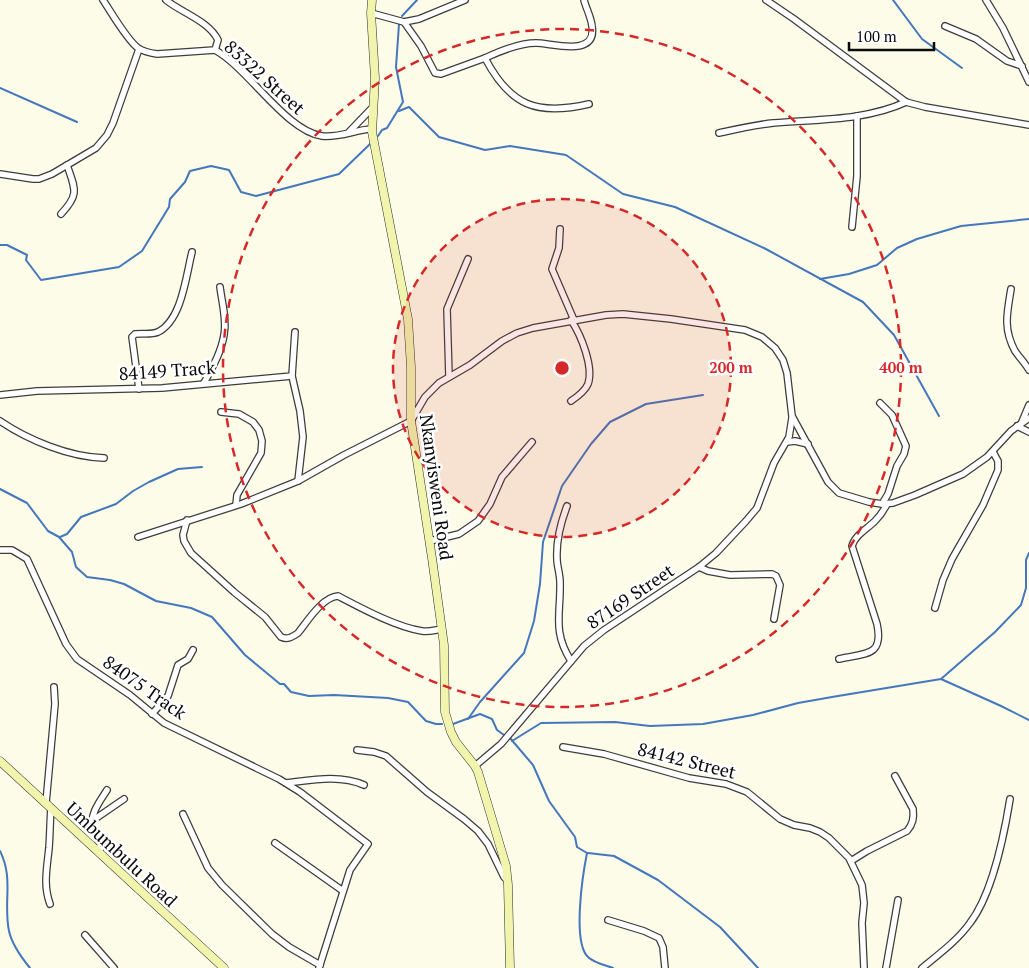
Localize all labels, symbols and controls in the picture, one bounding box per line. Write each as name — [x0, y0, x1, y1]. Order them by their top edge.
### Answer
scale bar — [849, 20, 934, 52]
text: 100 m — [856, 26, 897, 46]
street label: 83322 Street — [220, 35, 311, 120]
street label: 84149 Track — [118, 355, 217, 385]
text: 200 m — [709, 357, 753, 377]
text: 400 m — [879, 357, 923, 377]
centre of rings — [553, 359, 571, 377]
street label: Nkanyisweni Road — [415, 412, 459, 562]
street label: 87169 Street — [582, 558, 679, 634]
street label: 84075 Track — [99, 649, 192, 725]
street label: 84142 Street — [635, 736, 739, 784]
street label: Umbumbulu Road — [61, 796, 183, 912]

